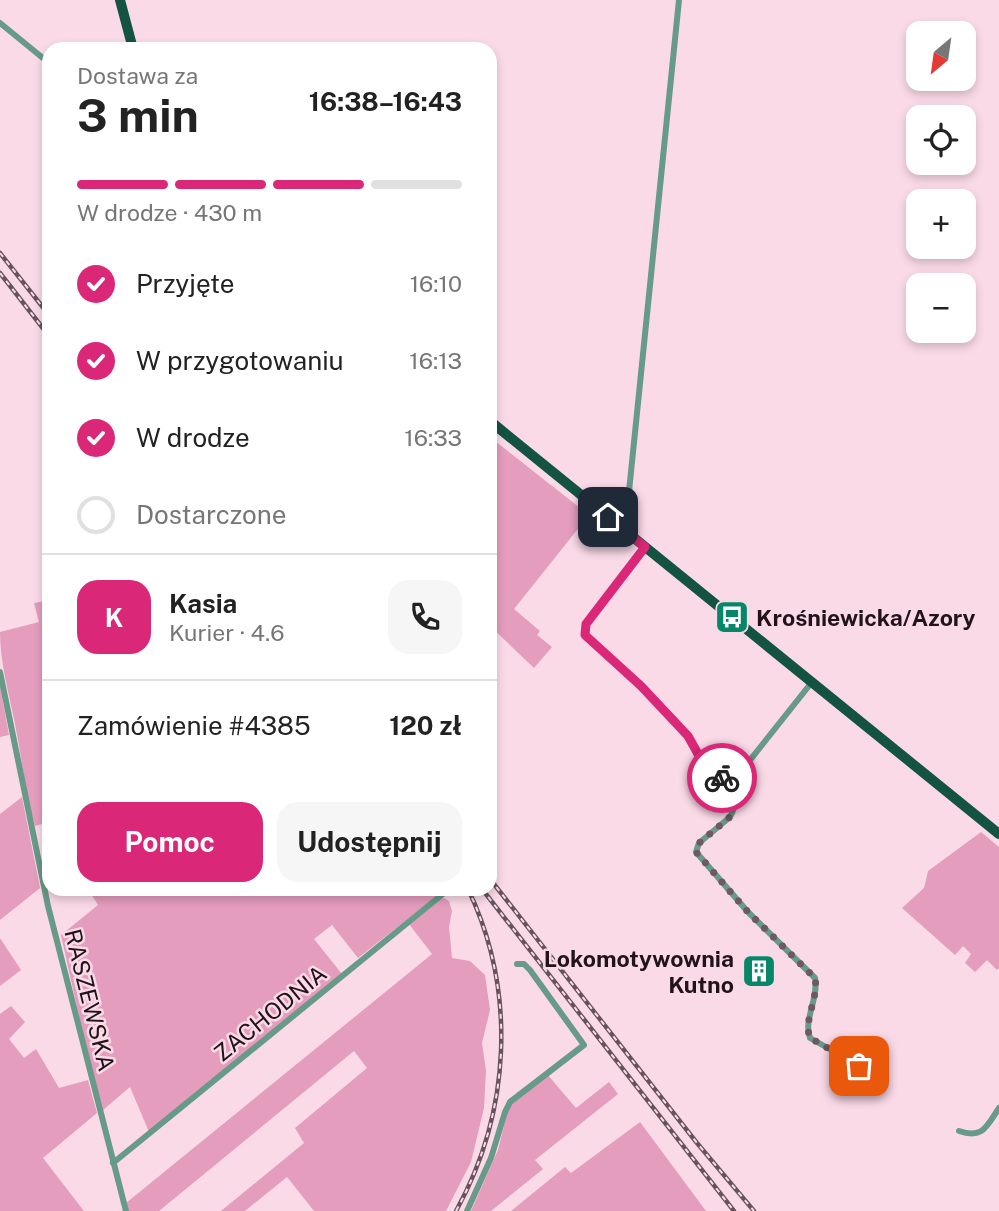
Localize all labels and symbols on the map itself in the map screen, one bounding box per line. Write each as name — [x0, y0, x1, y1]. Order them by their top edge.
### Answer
north arrow — [906, 21, 976, 91]
pin — [578, 487, 638, 547]
bus stop icon: Krośniewicka/Azory — [713, 598, 751, 636]
place label: Krośniewicka/Azory — [756, 604, 976, 631]
courier — [687, 743, 757, 813]
street label: RASZEWSKA — [59, 926, 121, 1074]
place label: Lokomotywownia Kutno — [544, 945, 734, 998]
building icon: Lokomotywownia Kutno — [740, 952, 778, 990]
street label: ZACHODNIA — [208, 959, 332, 1067]
pin — [829, 1036, 889, 1096]

